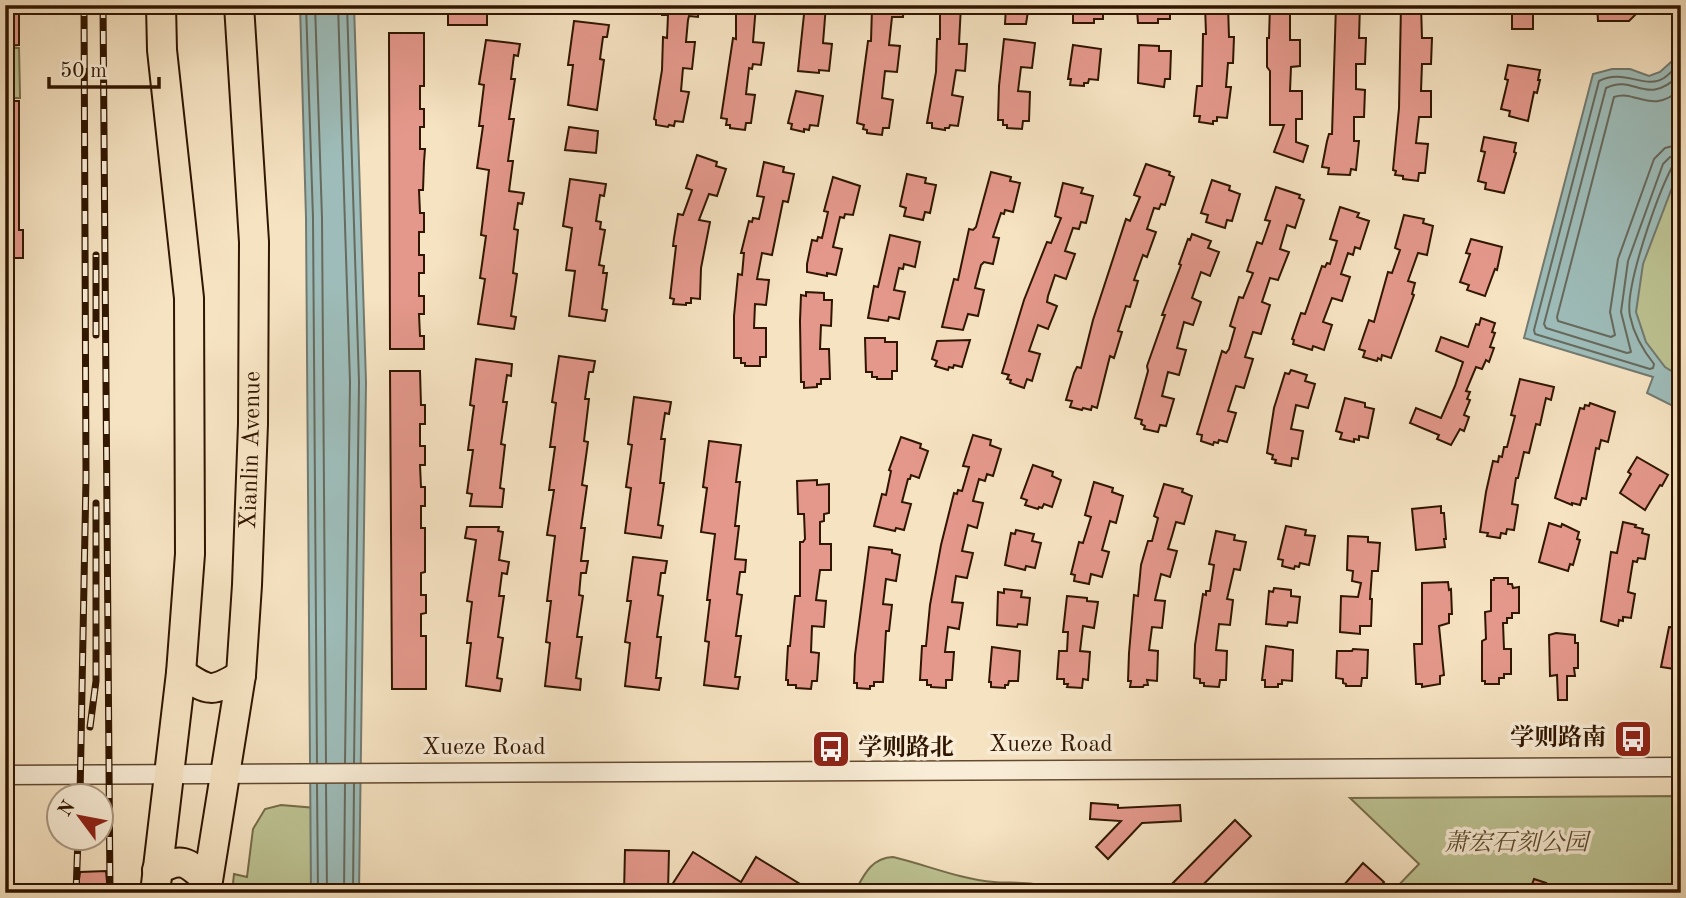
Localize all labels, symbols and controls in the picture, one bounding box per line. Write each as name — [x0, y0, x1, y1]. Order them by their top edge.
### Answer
scale bar — [49, 46, 159, 90]
text: 50 m — [60, 61, 107, 82]
street label: Xianlin Avenue — [237, 371, 265, 530]
bus stop icon: 学则路南 — [1612, 718, 1654, 760]
place label: 学则路南 — [1510, 724, 1606, 751]
bus stop icon: 学则路北 — [810, 728, 852, 770]
street label: Xueze Road — [989, 733, 1113, 757]
place label: 学则路北 — [858, 734, 954, 761]
street label: Xueze Road — [422, 736, 546, 760]
north arrow — [46, 782, 116, 852]
text: N — [56, 798, 80, 821]
park label: 萧宏石刻公园 — [1444, 829, 1592, 856]

